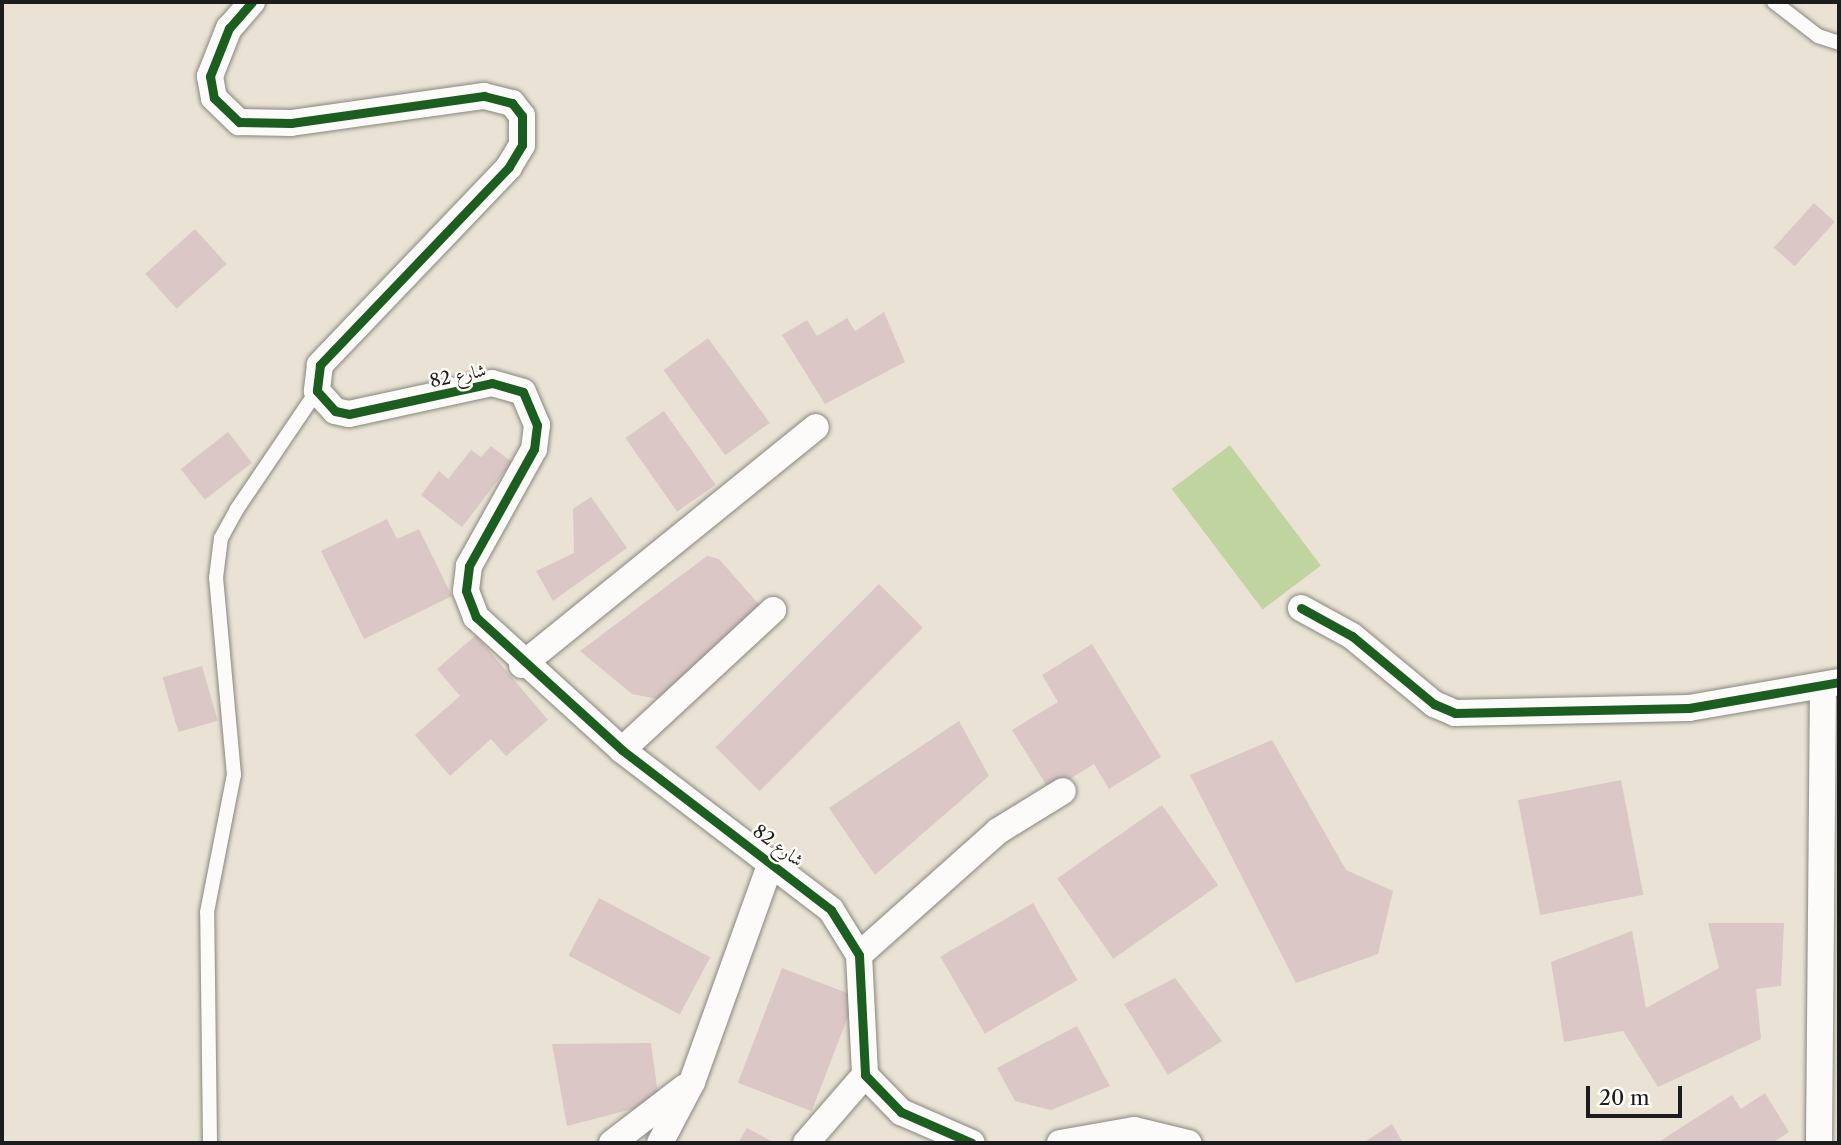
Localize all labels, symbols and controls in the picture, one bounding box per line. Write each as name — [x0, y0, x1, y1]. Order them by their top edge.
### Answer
street label: شارع 82 — [428, 360, 488, 392]
street label: شارع 82 — [749, 820, 807, 872]
scale bar — [1589, 1072, 1685, 1116]
text: 20 m — [1599, 1085, 1650, 1110]

